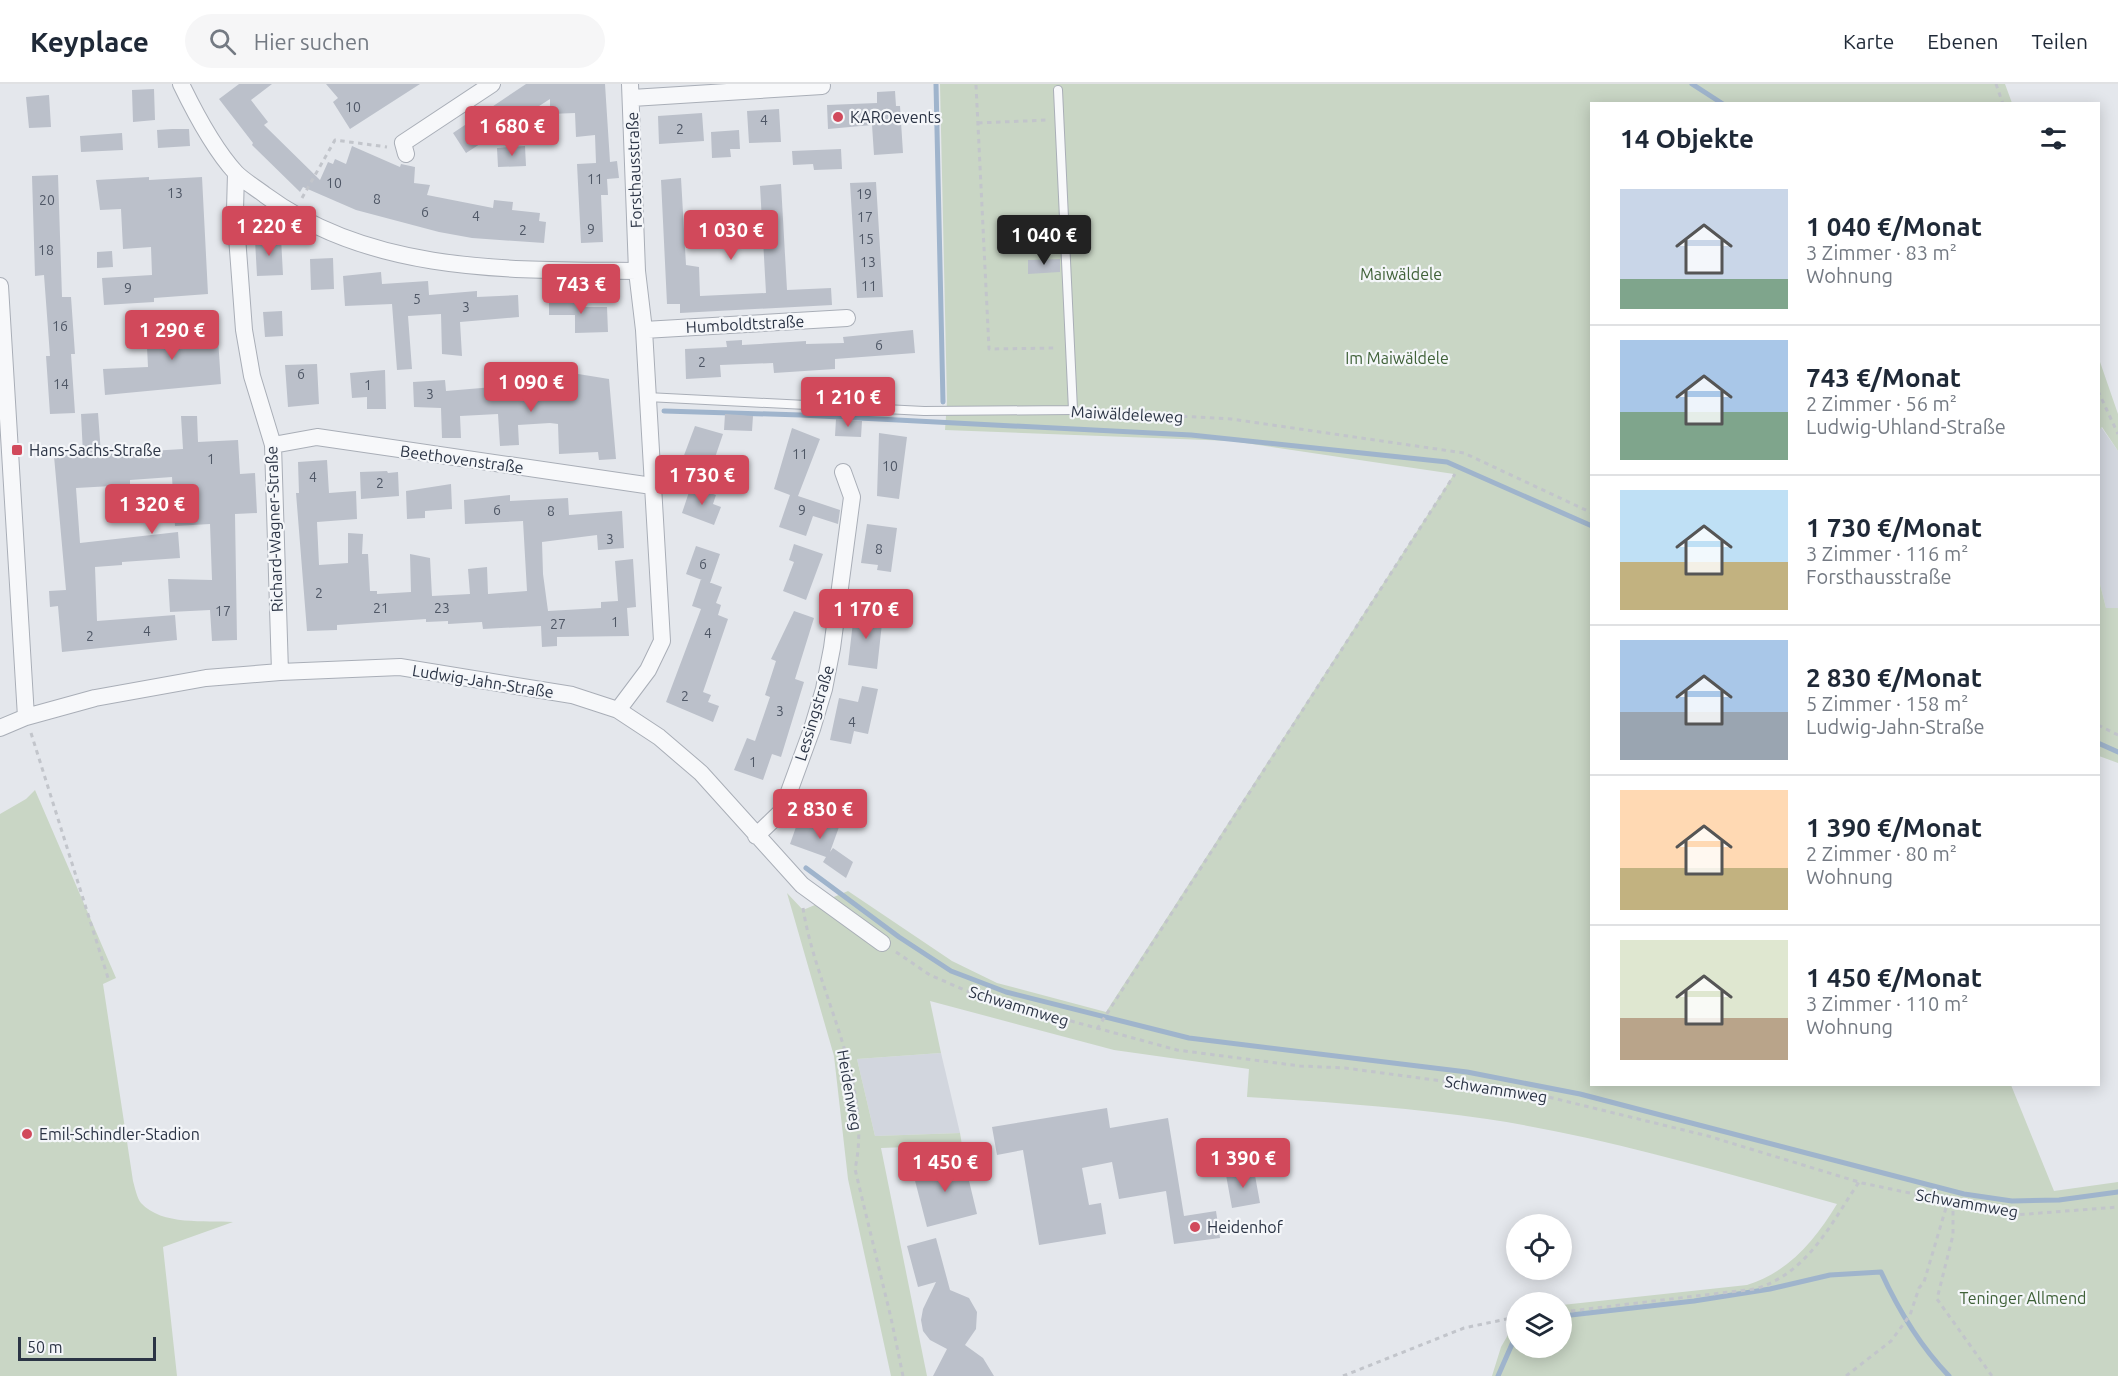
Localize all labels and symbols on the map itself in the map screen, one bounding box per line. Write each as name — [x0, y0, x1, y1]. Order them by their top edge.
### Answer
house number: 10 — [345, 99, 361, 115]
pin: 1 680 € — [457, 106, 567, 157]
place label: KAROevents — [850, 108, 941, 126]
marker: KAROevents — [831, 110, 845, 124]
street label: Forsthausstraße — [623, 111, 645, 229]
house number: 4 — [760, 112, 768, 128]
house number: 2 — [676, 121, 684, 137]
house number: 11 — [587, 171, 603, 187]
house number: 10 — [326, 175, 342, 191]
house number: 13 — [167, 185, 183, 201]
house number: 19 — [856, 186, 872, 202]
house number: 8 — [373, 191, 381, 207]
house number: 20 — [39, 192, 55, 208]
house number: 6 — [421, 204, 429, 220]
pin: 1 220 € — [214, 206, 324, 257]
house number: 4 — [472, 208, 480, 224]
house number: 17 — [857, 209, 873, 225]
pin: 1 030 € — [676, 210, 786, 261]
pin: 1 040 € — [989, 215, 1099, 266]
house number: 9 — [587, 221, 595, 237]
house number: 2 — [519, 222, 527, 238]
house number: 15 — [858, 231, 874, 247]
house number: 18 — [38, 242, 54, 258]
house number: 13 — [860, 254, 876, 270]
pin: 743 € — [539, 264, 623, 315]
park label: Maiwäldele — [1360, 265, 1442, 283]
house number: 11 — [861, 278, 877, 294]
house number: 9 — [124, 280, 132, 296]
house number: 5 — [413, 291, 421, 307]
house number: 3 — [462, 299, 470, 315]
pin: 1 290 € — [117, 310, 227, 361]
street label: Humboldtstraße — [685, 312, 805, 336]
house number: 16 — [52, 318, 68, 334]
house number: 6 — [875, 337, 883, 353]
park label: Im Maiwäldele — [1345, 349, 1449, 367]
house number: 2 — [698, 354, 706, 370]
pin: 1 090 € — [476, 362, 586, 413]
house number: 6 — [297, 366, 305, 382]
house number: 14 — [53, 376, 69, 392]
house number: 1 — [364, 377, 372, 393]
pin: 1 210 € — [793, 377, 903, 428]
house number: 3 — [426, 386, 434, 402]
street label: Maiwäldeleweg — [1070, 402, 1184, 426]
place label: Hans-Sachs-Straße — [29, 441, 161, 459]
street label: Beethovenstraße — [399, 441, 525, 477]
marker: Hans-Sachs-Straße — [10, 443, 24, 457]
street label: Richard-Wagner-Straße — [262, 446, 286, 612]
house number: 11 — [792, 446, 808, 462]
house number: 1 — [207, 451, 215, 467]
pin: 1 730 € — [647, 455, 757, 506]
house number: 10 — [882, 458, 898, 474]
house number: 4 — [309, 469, 317, 485]
house number: 2 — [376, 475, 384, 491]
pin: 1 320 € — [97, 484, 207, 535]
house number: 6 — [493, 502, 501, 518]
house number: 9 — [798, 502, 806, 518]
house number: 8 — [547, 503, 555, 519]
house number: 3 — [606, 531, 614, 547]
house number: 8 — [875, 541, 883, 557]
house number: 6 — [699, 556, 707, 572]
house number: 2 — [315, 585, 323, 601]
pin: 1 170 € — [811, 589, 921, 640]
house number: 21 — [373, 600, 389, 616]
house number: 23 — [434, 600, 450, 616]
house number: 17 — [215, 603, 231, 619]
house number: 1 — [611, 614, 619, 630]
house number: 27 — [550, 616, 566, 632]
house number: 4 — [143, 623, 151, 639]
house number: 4 — [704, 625, 712, 641]
house number: 2 — [86, 628, 94, 644]
street label: Ludwig-Jahn-Straße — [411, 661, 555, 701]
street label: Lessingstraße — [791, 663, 837, 763]
house number: 2 — [681, 688, 689, 704]
house number: 3 — [776, 703, 784, 719]
house number: 4 — [848, 714, 856, 730]
house number: 1 — [749, 754, 757, 770]
pin: 2 830 € — [765, 789, 875, 840]
street label: Schwammweg — [967, 982, 1071, 1030]
street label: Heidenweg — [834, 1048, 866, 1132]
street label: Schwammweg — [1443, 1072, 1549, 1106]
place label: Emil-Schindler-Stadion — [39, 1125, 200, 1143]
marker: Emil-Schindler-Stadion — [20, 1127, 34, 1141]
pin: 1 390 € — [1188, 1138, 1298, 1189]
pin: 1 450 € — [890, 1142, 1000, 1193]
street label: Schwammweg — [1914, 1185, 2020, 1221]
place label: Heidenhof — [1207, 1218, 1284, 1236]
marker: Heidenhof — [1188, 1220, 1202, 1234]
park label: Teninger Allmend — [1960, 1289, 2086, 1307]
scale bar — [18, 1334, 156, 1362]

